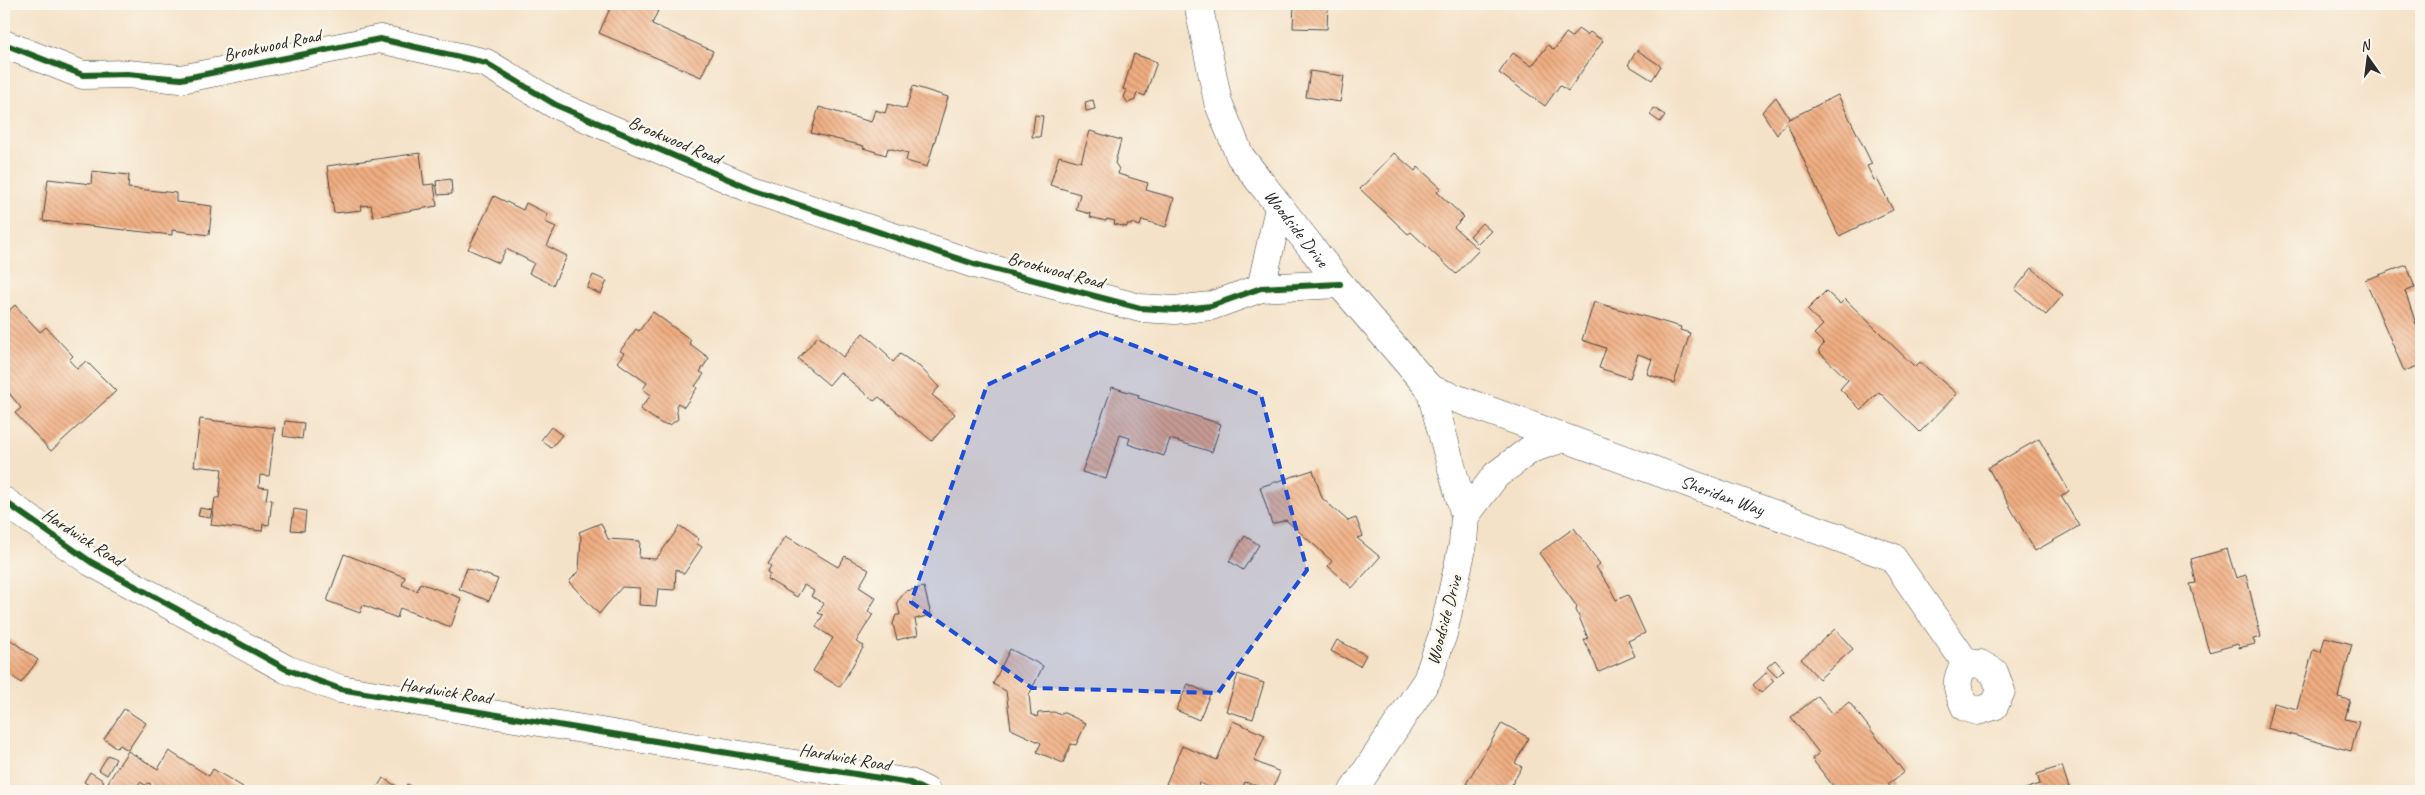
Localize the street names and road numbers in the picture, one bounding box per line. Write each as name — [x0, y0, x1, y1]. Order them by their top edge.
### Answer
street label: Brookwood Road — [221, 23, 325, 66]
street label: Brookwood Road — [625, 111, 727, 171]
street label: Woodside Drive — [1260, 185, 1334, 272]
street label: Brookwood Road — [1005, 247, 1109, 294]
street label: Sheridan Way — [1678, 470, 1769, 521]
street label: Hardwick Road — [38, 503, 130, 573]
street label: Woodside Drive — [1421, 572, 1467, 667]
street label: Hardwick Road — [399, 673, 496, 710]
street label: Hardwick Road — [798, 738, 895, 776]

